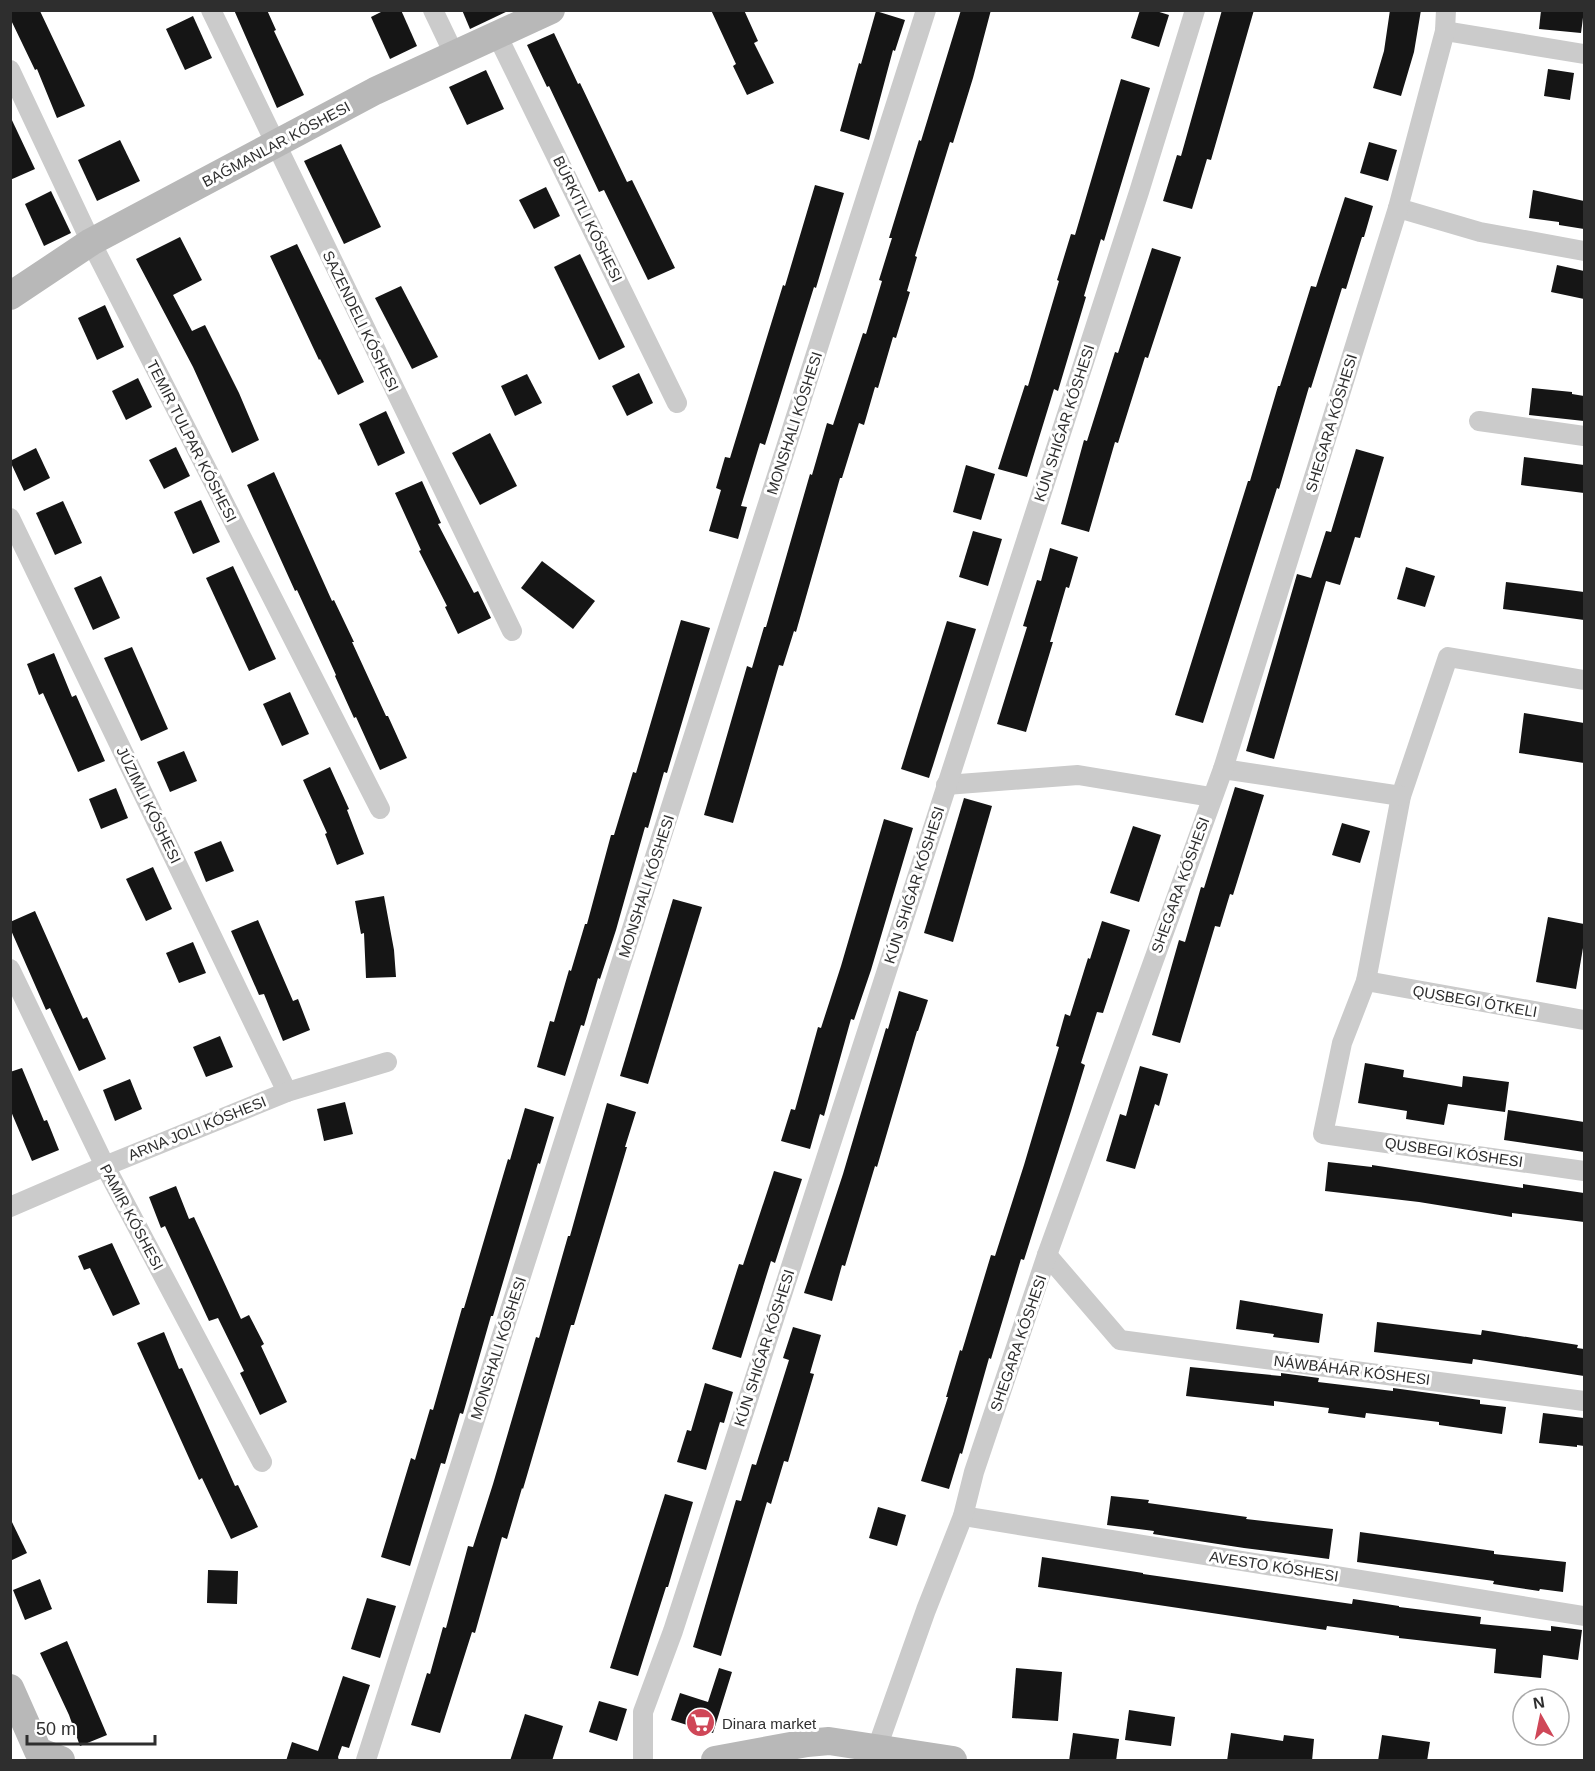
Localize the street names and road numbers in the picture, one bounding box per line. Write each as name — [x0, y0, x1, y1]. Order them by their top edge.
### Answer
street label: BAǴMANLAR KÓSHESI — [199, 98, 353, 190]
street label: BÚRKITLI KÓSHESI — [550, 153, 626, 285]
street label: SAZENDELI KÓSHESI — [320, 248, 402, 394]
street label: KÚN SHIǴAR KÓSHESI — [1031, 342, 1097, 504]
street label: MONSHALI KÓSHESI — [763, 349, 825, 497]
street label: SHEGARA KÓSHESI — [1302, 352, 1360, 494]
street label: TEMIR TULPAR KÓSHESI — [144, 357, 240, 525]
street label: JÚZIMLI KÓSHESI — [113, 744, 185, 866]
street label: KÚN SHIǴAR KÓSHESI — [881, 804, 947, 966]
street label: MONSHALI KÓSHESI — [615, 812, 677, 960]
street label: SHEGARA KÓSHESI — [1147, 815, 1213, 955]
street label: QUSBEGI ÓTKELI — [1412, 982, 1538, 1020]
street label: ARNA JOLI KÓSHESI — [125, 1092, 269, 1164]
street label: QUSBEGI KÓSHESI — [1384, 1134, 1524, 1170]
street label: PAMIR KÓSHESI — [97, 1161, 167, 1273]
street label: KÚN SHIǴAR KÓSHESI — [731, 1267, 797, 1429]
street label: SHEGARA KÓSHESI — [987, 1272, 1049, 1414]
street label: MONSHALI KÓSHESI — [467, 1274, 529, 1422]
street label: NÁWBÁHÁR KÓSHESI — [1273, 1352, 1431, 1388]
street label: AVESTO KÓSHESI — [1208, 1547, 1340, 1585]

